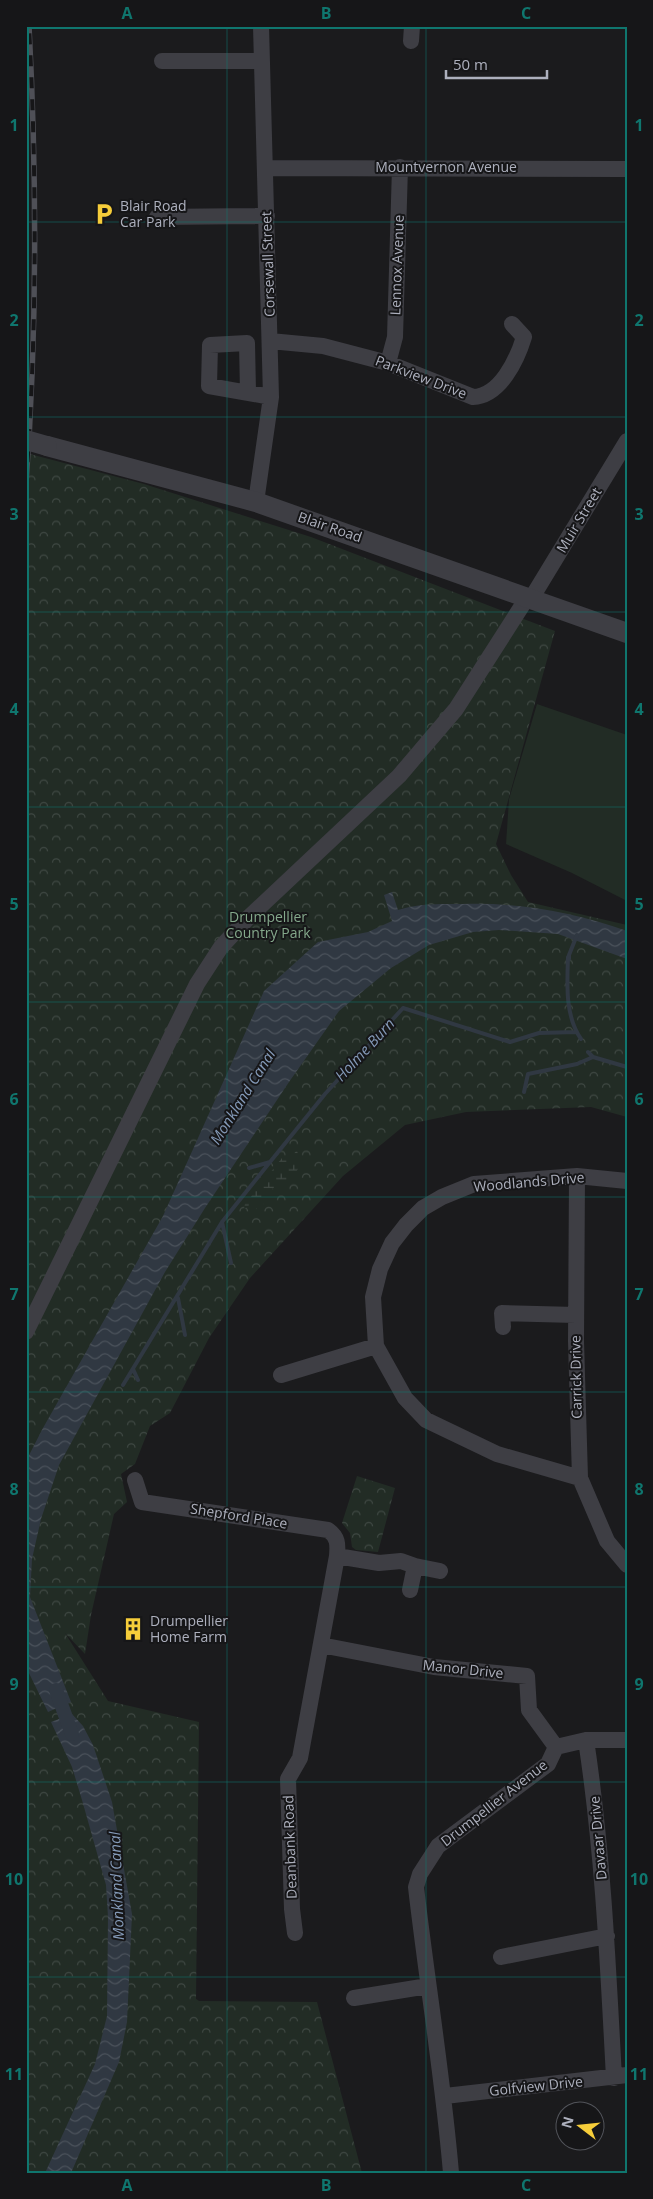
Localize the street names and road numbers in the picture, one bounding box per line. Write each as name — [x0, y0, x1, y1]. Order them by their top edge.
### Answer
street label: Mountvernon Avenue — [375, 157, 517, 176]
street label: Corsewall Street — [256, 211, 279, 317]
street label: Lennox Avenue — [385, 214, 408, 316]
street label: Parkview Drive — [373, 350, 470, 403]
street label: Muir Street — [552, 483, 606, 556]
street label: Blair Road — [296, 507, 365, 546]
street label: Woodlands Drive — [473, 1167, 585, 1196]
street label: Carrick Drive — [565, 1335, 586, 1419]
street label: Shepford Place — [189, 1498, 289, 1533]
street label: Manor Drive — [422, 1655, 504, 1682]
street label: Drumpellier Avenue — [436, 1755, 551, 1850]
street label: Deanbank Road — [278, 1795, 301, 1899]
street label: Davaar Drive — [584, 1795, 611, 1881]
street label: Golfview Drive — [488, 2071, 584, 2100]

